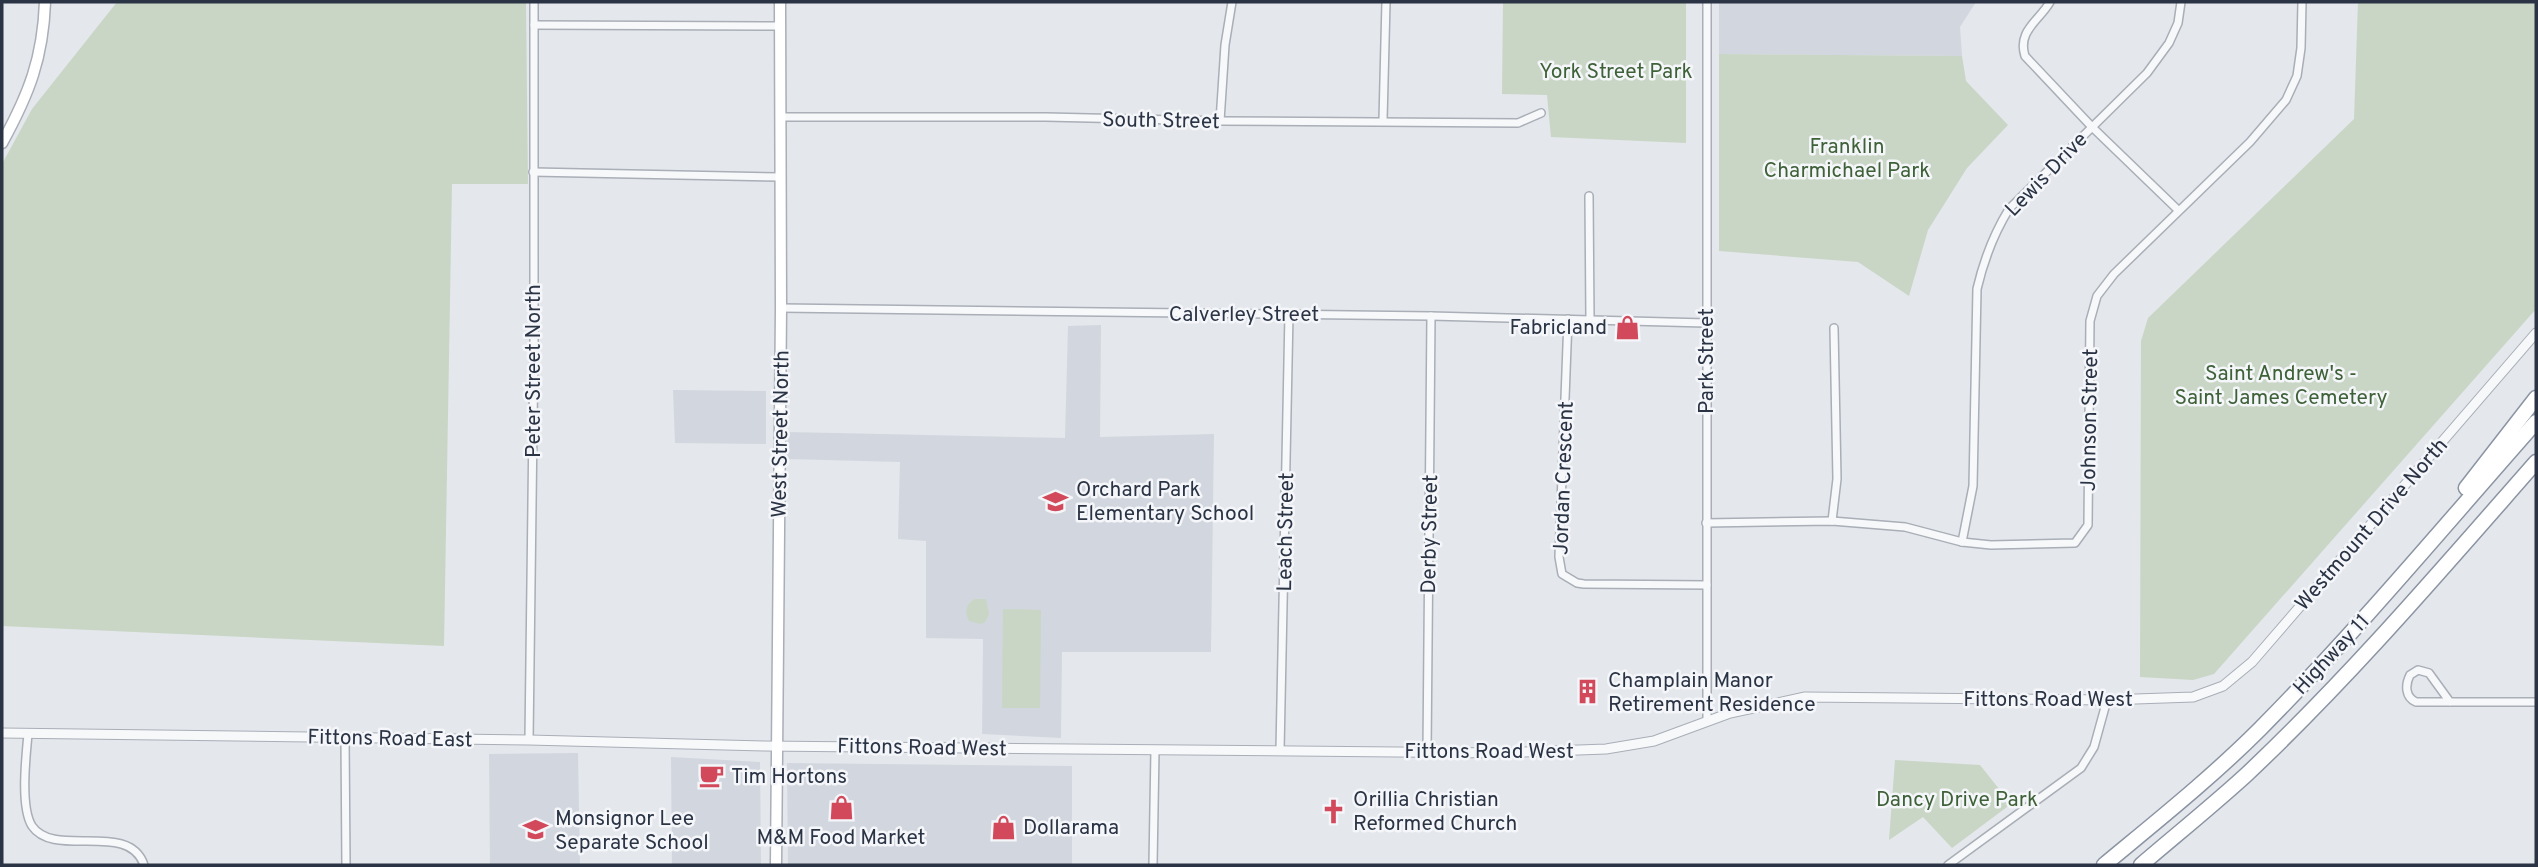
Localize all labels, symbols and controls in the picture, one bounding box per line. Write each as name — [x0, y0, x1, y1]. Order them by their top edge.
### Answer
park label: York Street Park — [1539, 59, 1693, 86]
street label: South Street — [1102, 107, 1220, 136]
street label: Lewis Drive — [2000, 127, 2094, 223]
park label: Franklin Charmichael Park — [1764, 134, 1930, 185]
street label: Peter Street North — [521, 284, 548, 458]
street label: Calverley Street — [1169, 302, 1319, 329]
street label: Park Street — [1694, 308, 1721, 414]
shop icon: Fabricland — [1613, 313, 1641, 341]
place label: Fabricland — [1509, 315, 1607, 342]
street label: Johnson Street — [2076, 348, 2105, 492]
street label: West Street North — [767, 350, 796, 518]
park label: Saint Andrew's - Saint James Cemetery — [2174, 361, 2388, 412]
street label: Jordan Crescent — [1548, 401, 1581, 556]
street label: Westmount Drive North — [2290, 433, 2455, 617]
street label: Leach Street — [1272, 472, 1301, 592]
street label: Derby Street — [1416, 474, 1445, 594]
place label: Orchard Park Elementary School — [1076, 477, 1254, 528]
school or university icon: Orchard Park Elementary School — [1042, 487, 1070, 515]
street label: Highway 11 — [2288, 609, 2376, 701]
place label: Champlain Manor Retirement Residence — [1608, 668, 1816, 719]
building icon: Champlain Manor Retirement Residence — [1574, 678, 1602, 706]
street label: Fittons Road West — [1963, 687, 2133, 714]
street label: Fittons Road East — [307, 725, 473, 754]
street label: Fittons Road West — [837, 734, 1007, 763]
street label: Fittons Road West — [1404, 739, 1574, 766]
cafe icon: Tim Hortons — [697, 762, 725, 790]
place label: Tim Hortons — [731, 764, 847, 791]
place label: Orillia Christian Reformed Church — [1353, 787, 1517, 838]
park label: Dancy Drive Park — [1876, 787, 2038, 814]
shop icon: M&M Food Market — [827, 794, 855, 822]
church icon: Orillia Christian Reformed Church — [1319, 797, 1347, 825]
place label: Monsignor Lee Separate School — [555, 806, 709, 857]
shop icon: Dollarama — [989, 813, 1017, 841]
place label: Dollarama — [1023, 815, 1119, 842]
school or university icon: Monsignor Lee Separate School — [521, 816, 549, 844]
place label: M&M Food Market — [756, 825, 926, 852]

